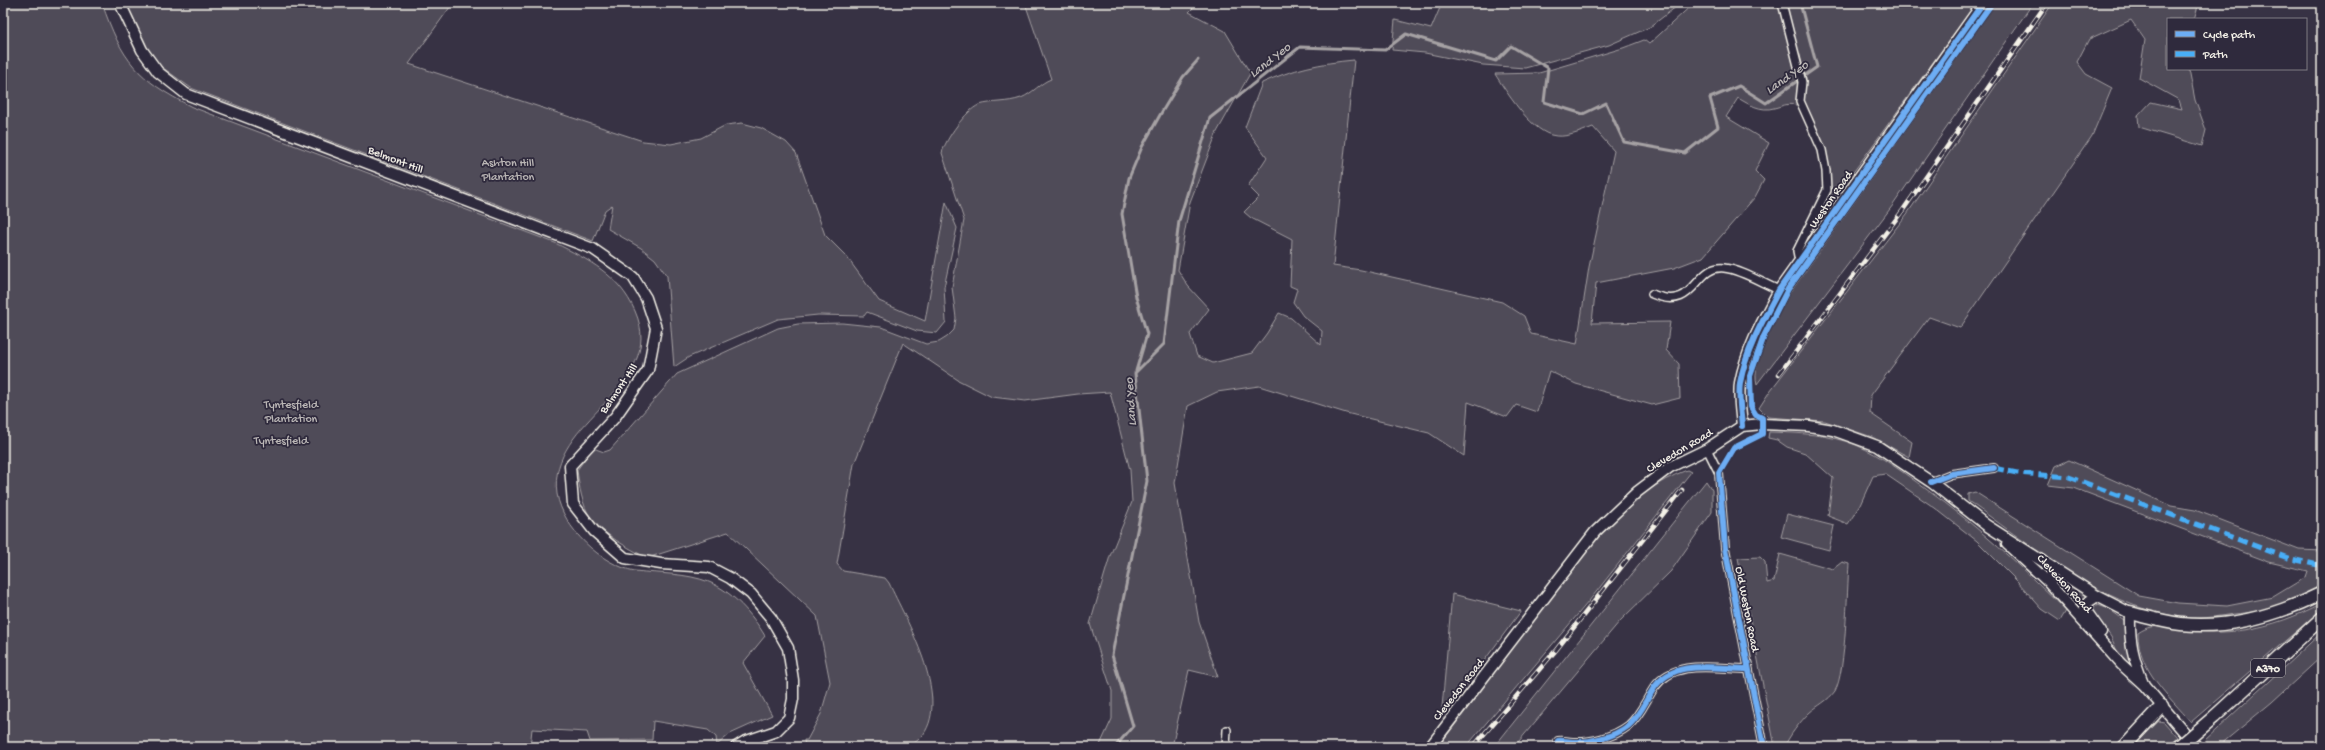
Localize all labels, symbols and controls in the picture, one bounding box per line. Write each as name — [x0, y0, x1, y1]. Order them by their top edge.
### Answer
legend — [2167, 18, 2307, 70]
text: Cycle path — [2203, 29, 2256, 43]
water label: Land Yeo — [1247, 39, 1295, 82]
text: Path — [2202, 49, 2228, 63]
water label: Land Yeo — [1763, 57, 1813, 98]
street label: Belmont Hill — [365, 144, 425, 178]
park label: Ashton Hill Plantation — [481, 157, 535, 185]
street label: Weston Road — [1807, 168, 1857, 231]
street label: Belmont Hill — [597, 361, 642, 418]
water label: Land Yeo — [1122, 376, 1141, 426]
park label: Tyntesfield Plantation — [263, 399, 319, 427]
street label: Clevedon Road — [1644, 426, 1717, 477]
park label: Tyntesfield — [253, 435, 309, 449]
street label: Clevedon Road — [2033, 552, 2095, 617]
street label: Old Weston Road — [1731, 566, 1761, 654]
street label: Clevedon Road — [1431, 656, 1489, 724]
road number: A370 — [2251, 659, 2285, 677]

